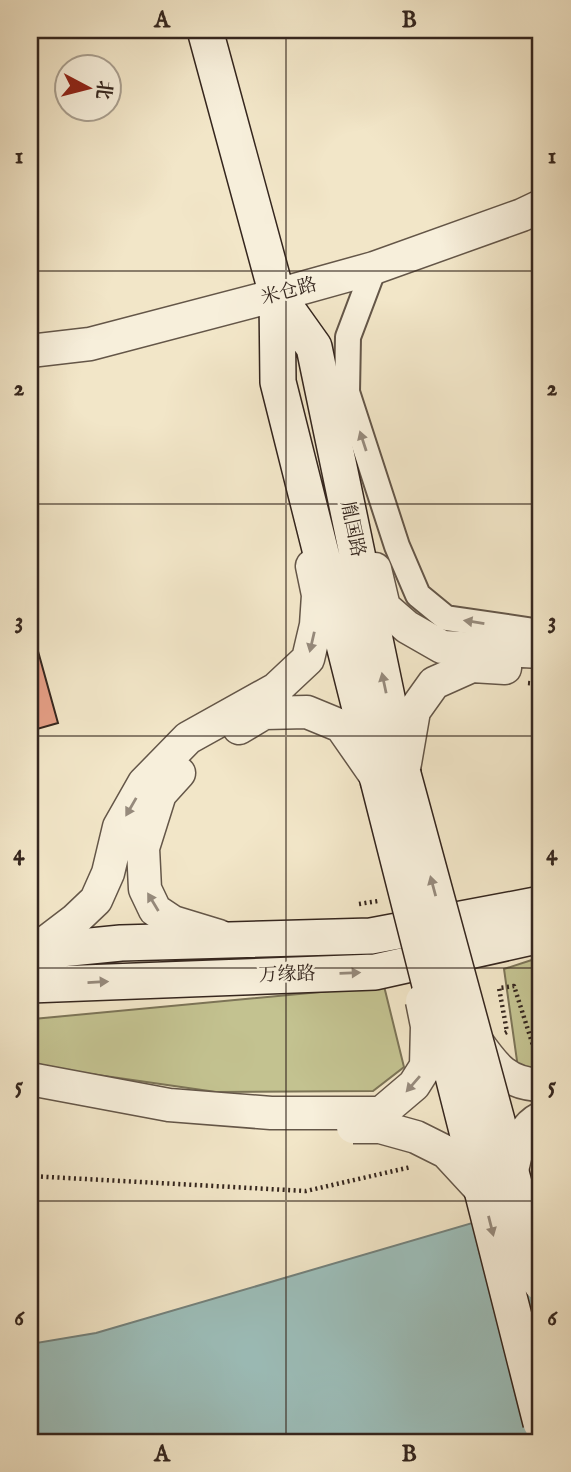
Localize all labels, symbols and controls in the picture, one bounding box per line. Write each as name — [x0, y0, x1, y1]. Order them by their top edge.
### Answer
text: A — [153, 6, 171, 35]
text: B — [401, 6, 417, 35]
north arrow — [52, 52, 122, 122]
text: 北 — [90, 79, 116, 101]
text: 1 — [15, 142, 23, 171]
text: 1 — [548, 142, 556, 171]
street label: 米仓路 — [258, 273, 320, 311]
text: 2 — [14, 374, 25, 403]
text: 2 — [547, 374, 558, 403]
one-way arrow — [358, 430, 368, 451]
street label: 胤国路 — [334, 499, 370, 559]
text: 3 — [15, 607, 23, 636]
text: 3 — [548, 607, 556, 636]
one-way arrow — [463, 616, 485, 627]
one-way arrow — [306, 631, 317, 653]
one-way arrow — [378, 672, 389, 694]
one-way arrow — [125, 797, 137, 816]
text: 4 — [13, 839, 25, 868]
text: 4 — [546, 839, 558, 868]
one-way arrow — [427, 875, 438, 897]
one-way arrow — [146, 892, 159, 911]
street label: 万缘路 — [258, 962, 316, 988]
one-way arrow — [339, 968, 361, 979]
one-way arrow — [87, 976, 109, 987]
text: 5 — [15, 1072, 24, 1101]
text: 5 — [548, 1072, 557, 1101]
one-way arrow — [406, 1075, 421, 1092]
one-way arrow — [486, 1215, 497, 1237]
text: 6 — [14, 1304, 25, 1333]
text: 6 — [547, 1304, 558, 1333]
text: A — [153, 1440, 171, 1469]
text: B — [401, 1440, 417, 1469]

